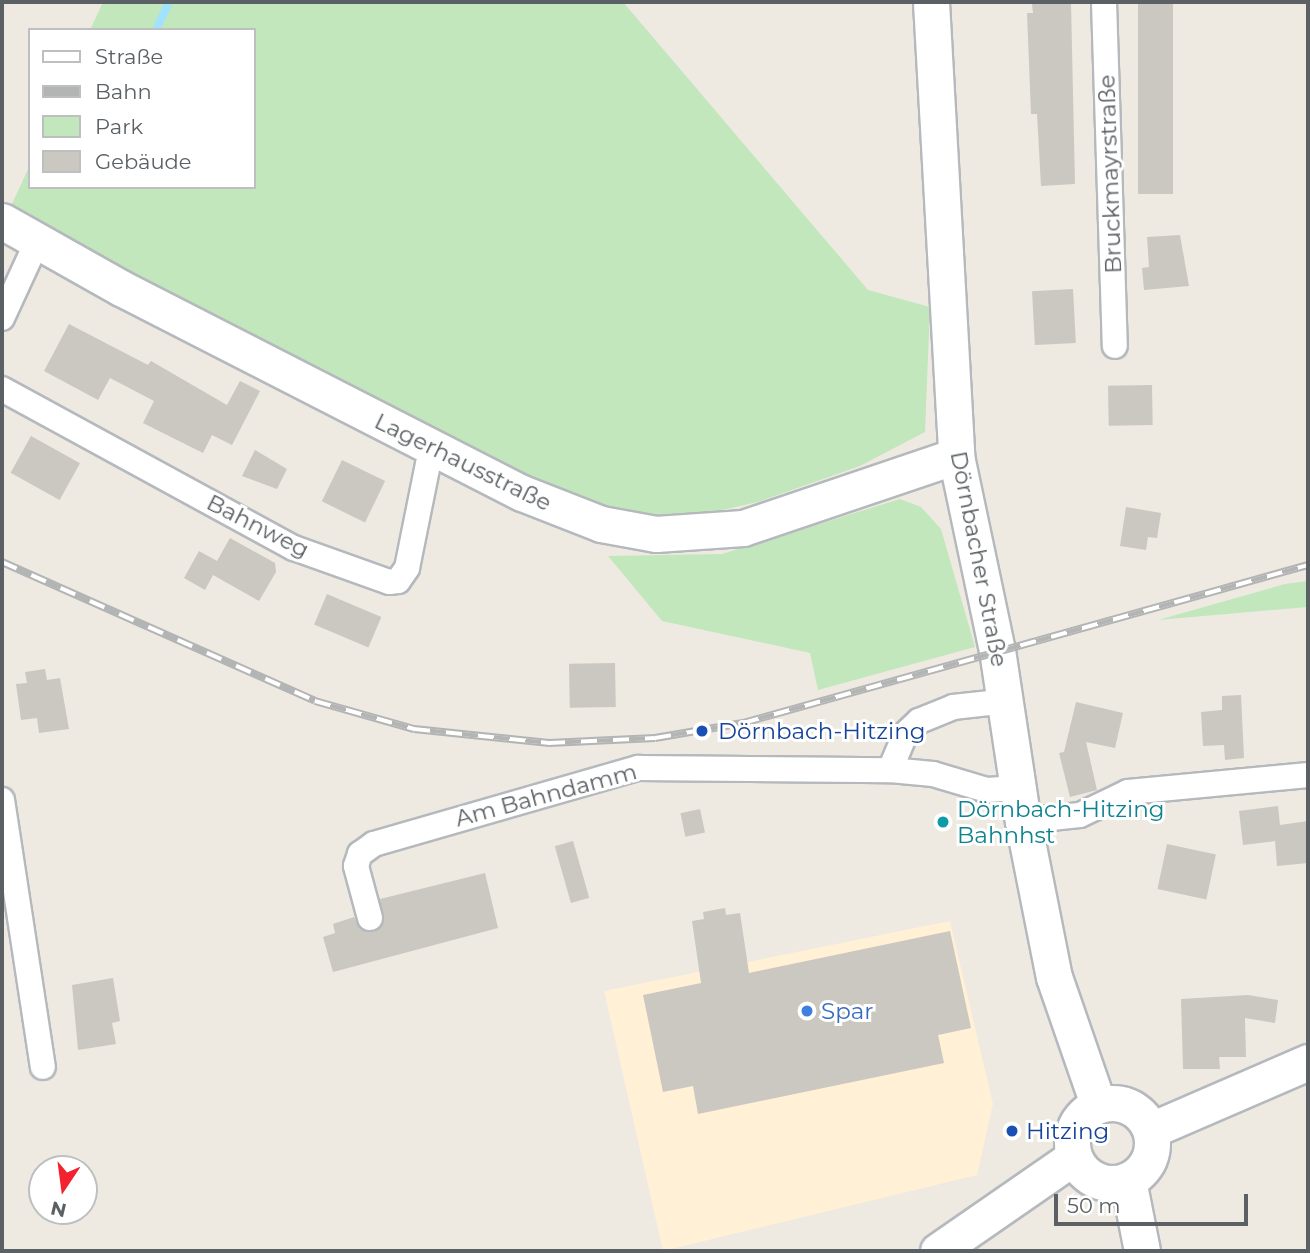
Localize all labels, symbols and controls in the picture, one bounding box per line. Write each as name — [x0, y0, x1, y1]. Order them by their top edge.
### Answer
legend — [28, 28, 256, 189]
text: Straße — [95, 44, 163, 69]
street label: Bruckmayrstraße — [1093, 74, 1127, 274]
text: Bahn — [95, 79, 152, 104]
text: Park — [95, 114, 143, 139]
text: Gebäude — [95, 149, 192, 174]
street label: Lagerhausstraße — [370, 407, 556, 517]
street label: Dörnbacher Straße — [945, 449, 1013, 669]
street label: Bahnweg — [202, 488, 314, 564]
place label: Dörnbach-Hitzing — [718, 717, 925, 745]
marker: Dörnbach-Hitzing — [692, 721, 712, 741]
street label: Am Bahndamm — [452, 757, 640, 833]
place label: Dörnbach-Hitzing Bahnhst — [957, 795, 1164, 849]
marker: Dörnbach-Hitzing Bahnhst — [935, 814, 951, 830]
place label: Spar — [821, 997, 873, 1025]
marker: Spar — [799, 1003, 815, 1019]
place label: Hitzing — [1026, 1117, 1109, 1145]
marker: Hitzing — [1004, 1123, 1020, 1139]
north arrow — [28, 1155, 98, 1225]
scale bar — [1058, 1180, 1252, 1224]
text: 50 m — [1067, 1193, 1121, 1218]
text: N — [49, 1196, 69, 1222]

